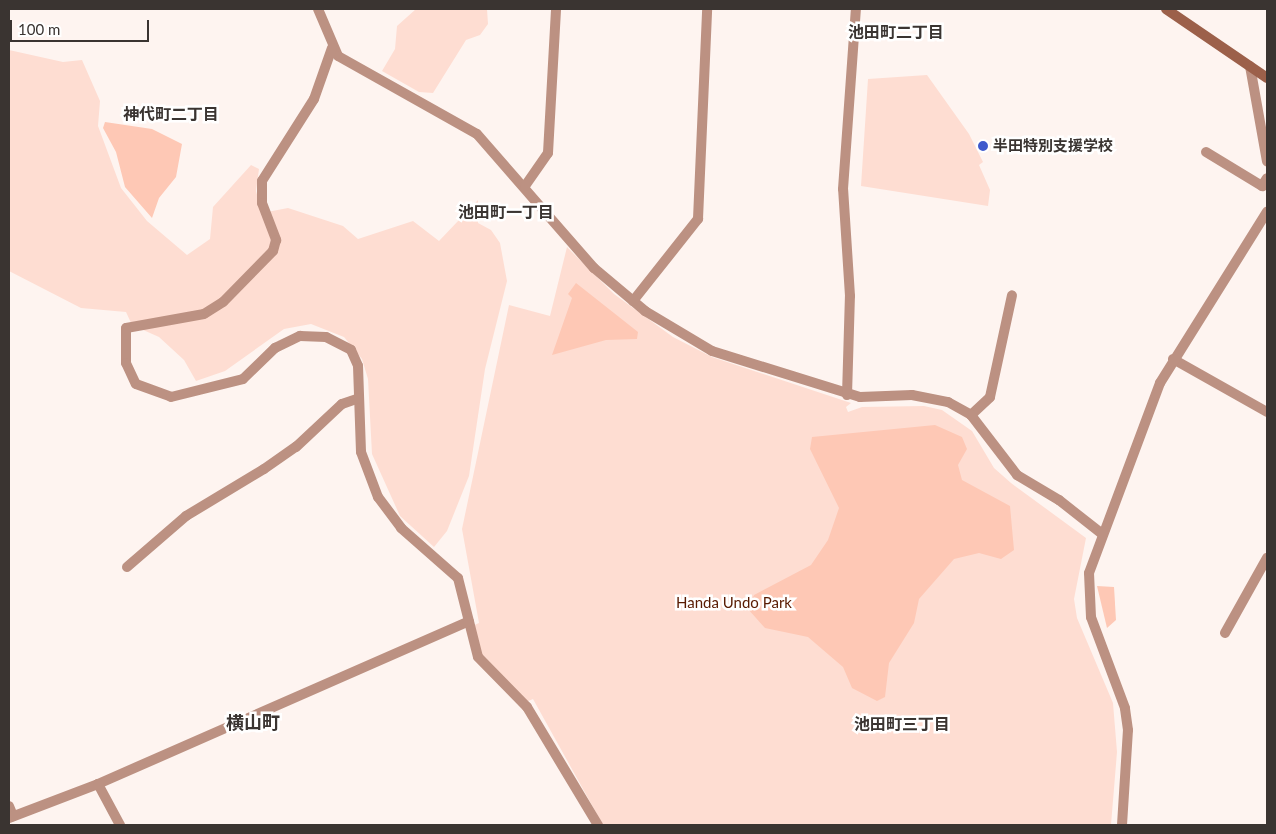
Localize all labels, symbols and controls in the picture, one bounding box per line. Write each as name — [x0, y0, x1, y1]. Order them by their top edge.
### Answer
scale bar — [12, 10, 151, 42]
text: 100 m — [18, 20, 60, 38]
district label: 池田町二丁目 — [848, 22, 944, 42]
district label: 神代町二丁目 — [123, 104, 219, 124]
place label: 半田特別支援学校 — [993, 137, 1113, 155]
marker: 半田特別支援学校 — [977, 140, 989, 152]
district label: 池田町一丁目 — [458, 202, 554, 222]
park label: Handa Undo Park — [676, 594, 792, 612]
district label: 横山町 — [226, 711, 280, 733]
district label: 池田町三丁目 — [854, 714, 950, 734]

